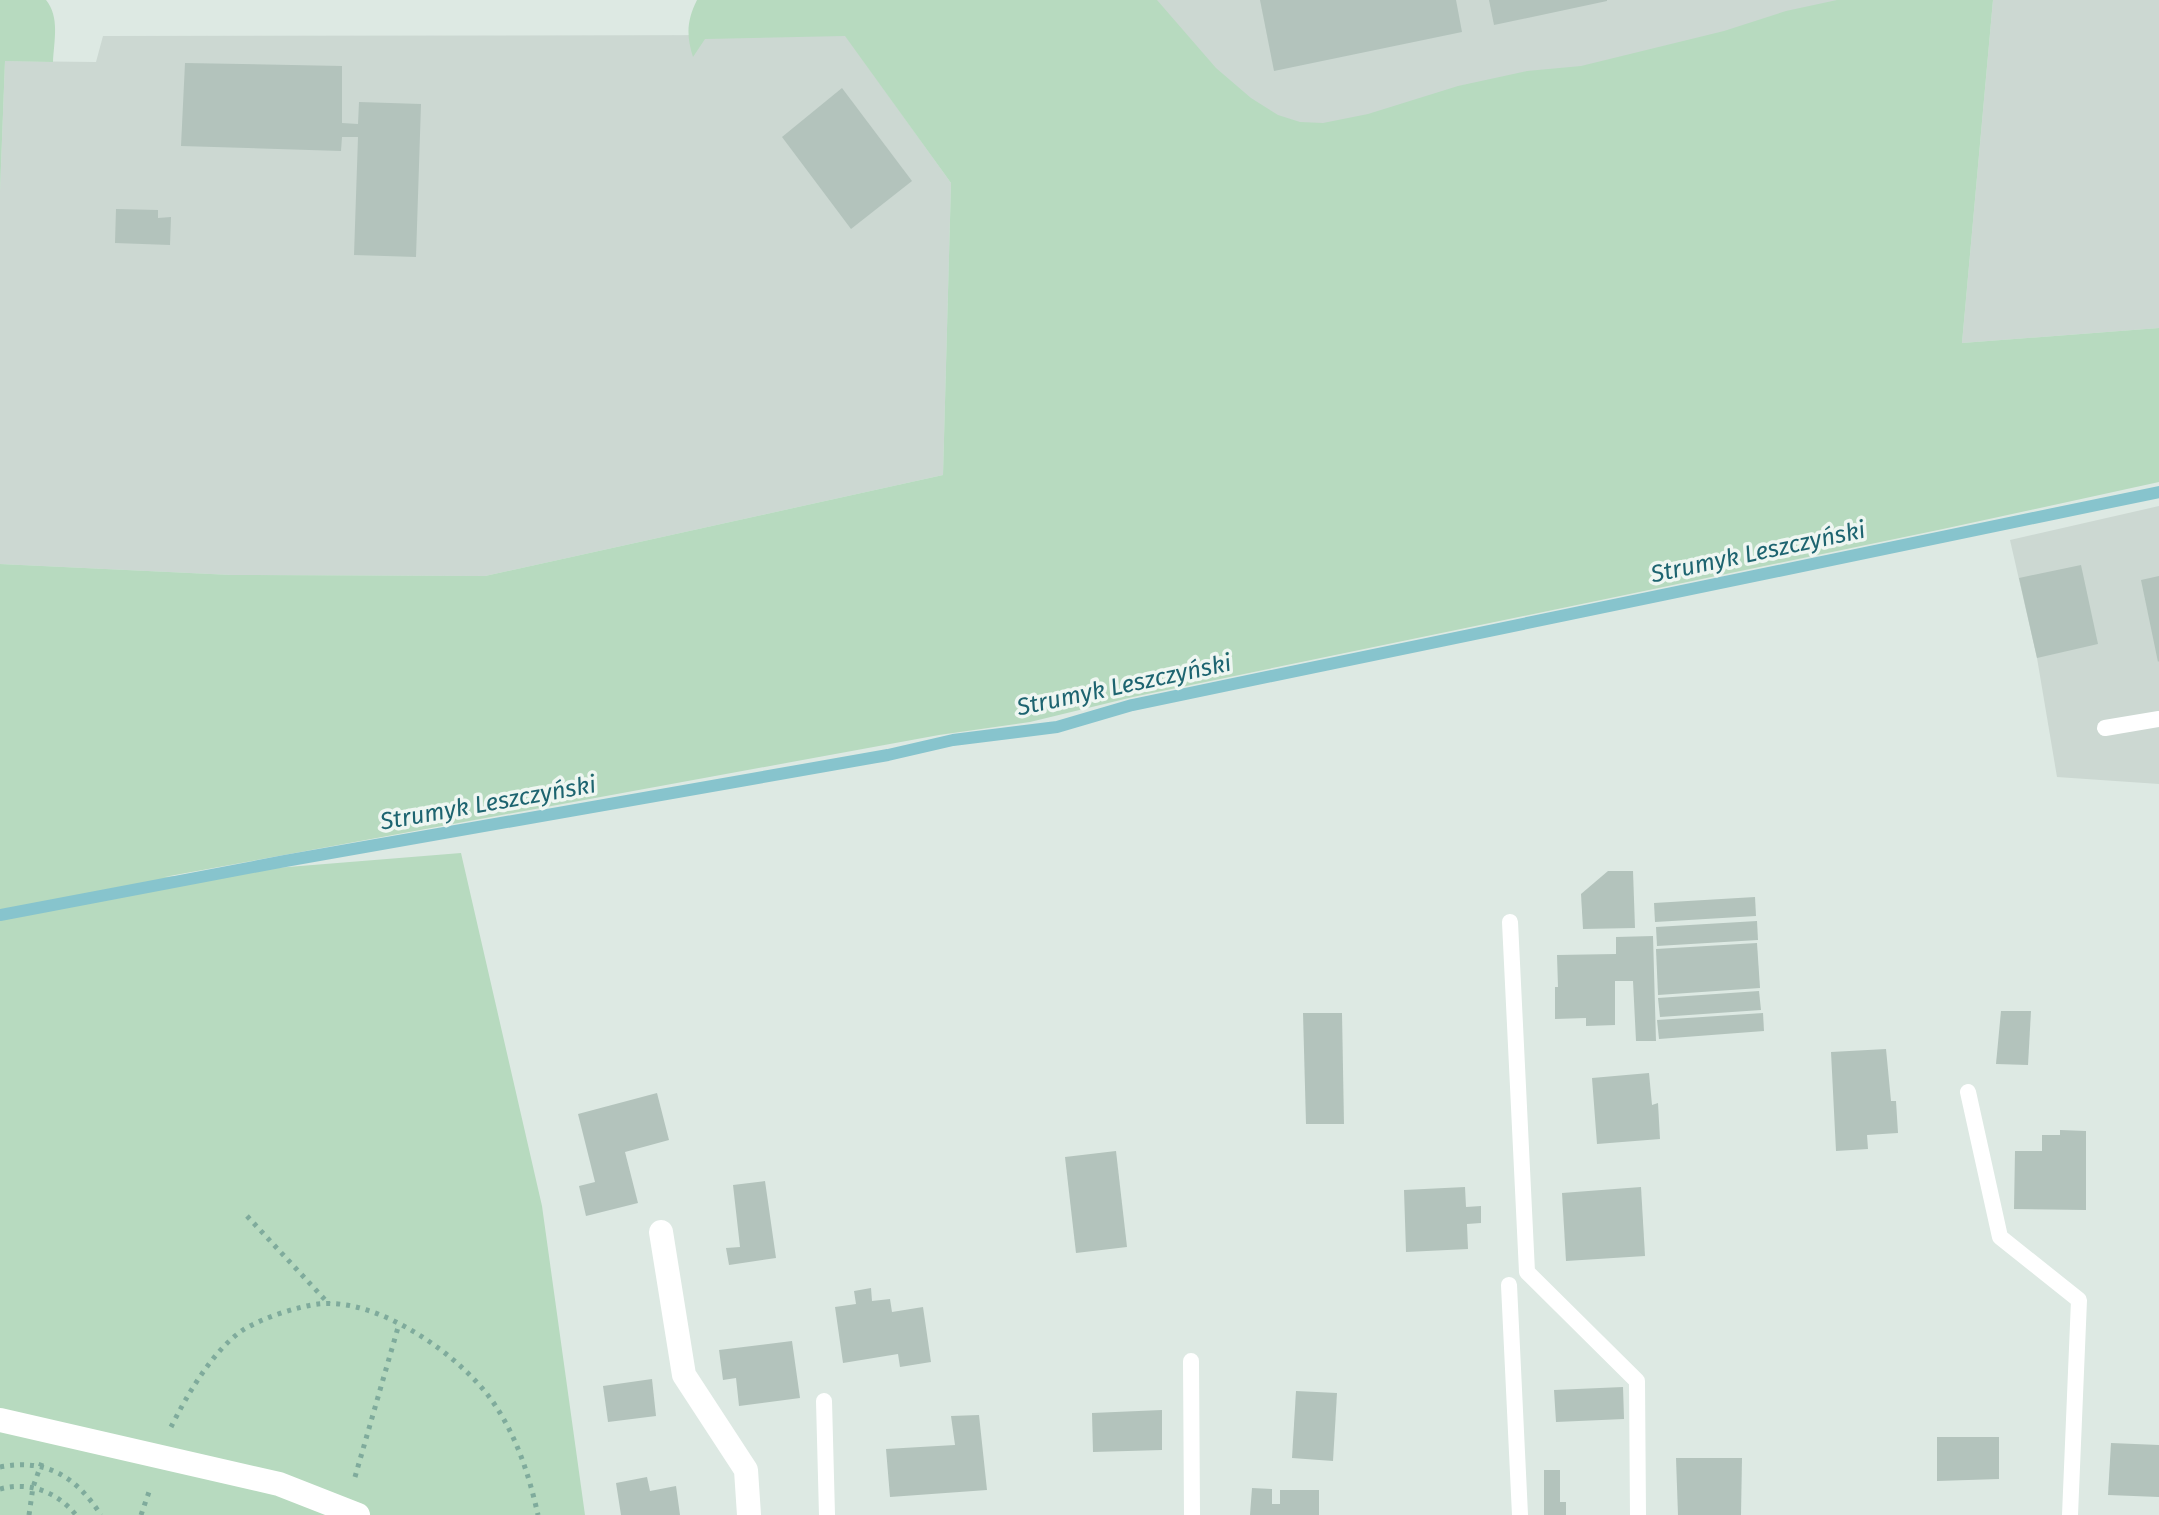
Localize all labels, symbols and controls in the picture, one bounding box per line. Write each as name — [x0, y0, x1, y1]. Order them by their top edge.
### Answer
water label: Strumyk Leszczyński — [1647, 516, 1868, 589]
water label: Strumyk Leszczyński — [1013, 649, 1234, 722]
water label: Strumyk Leszczyński — [377, 770, 598, 836]

